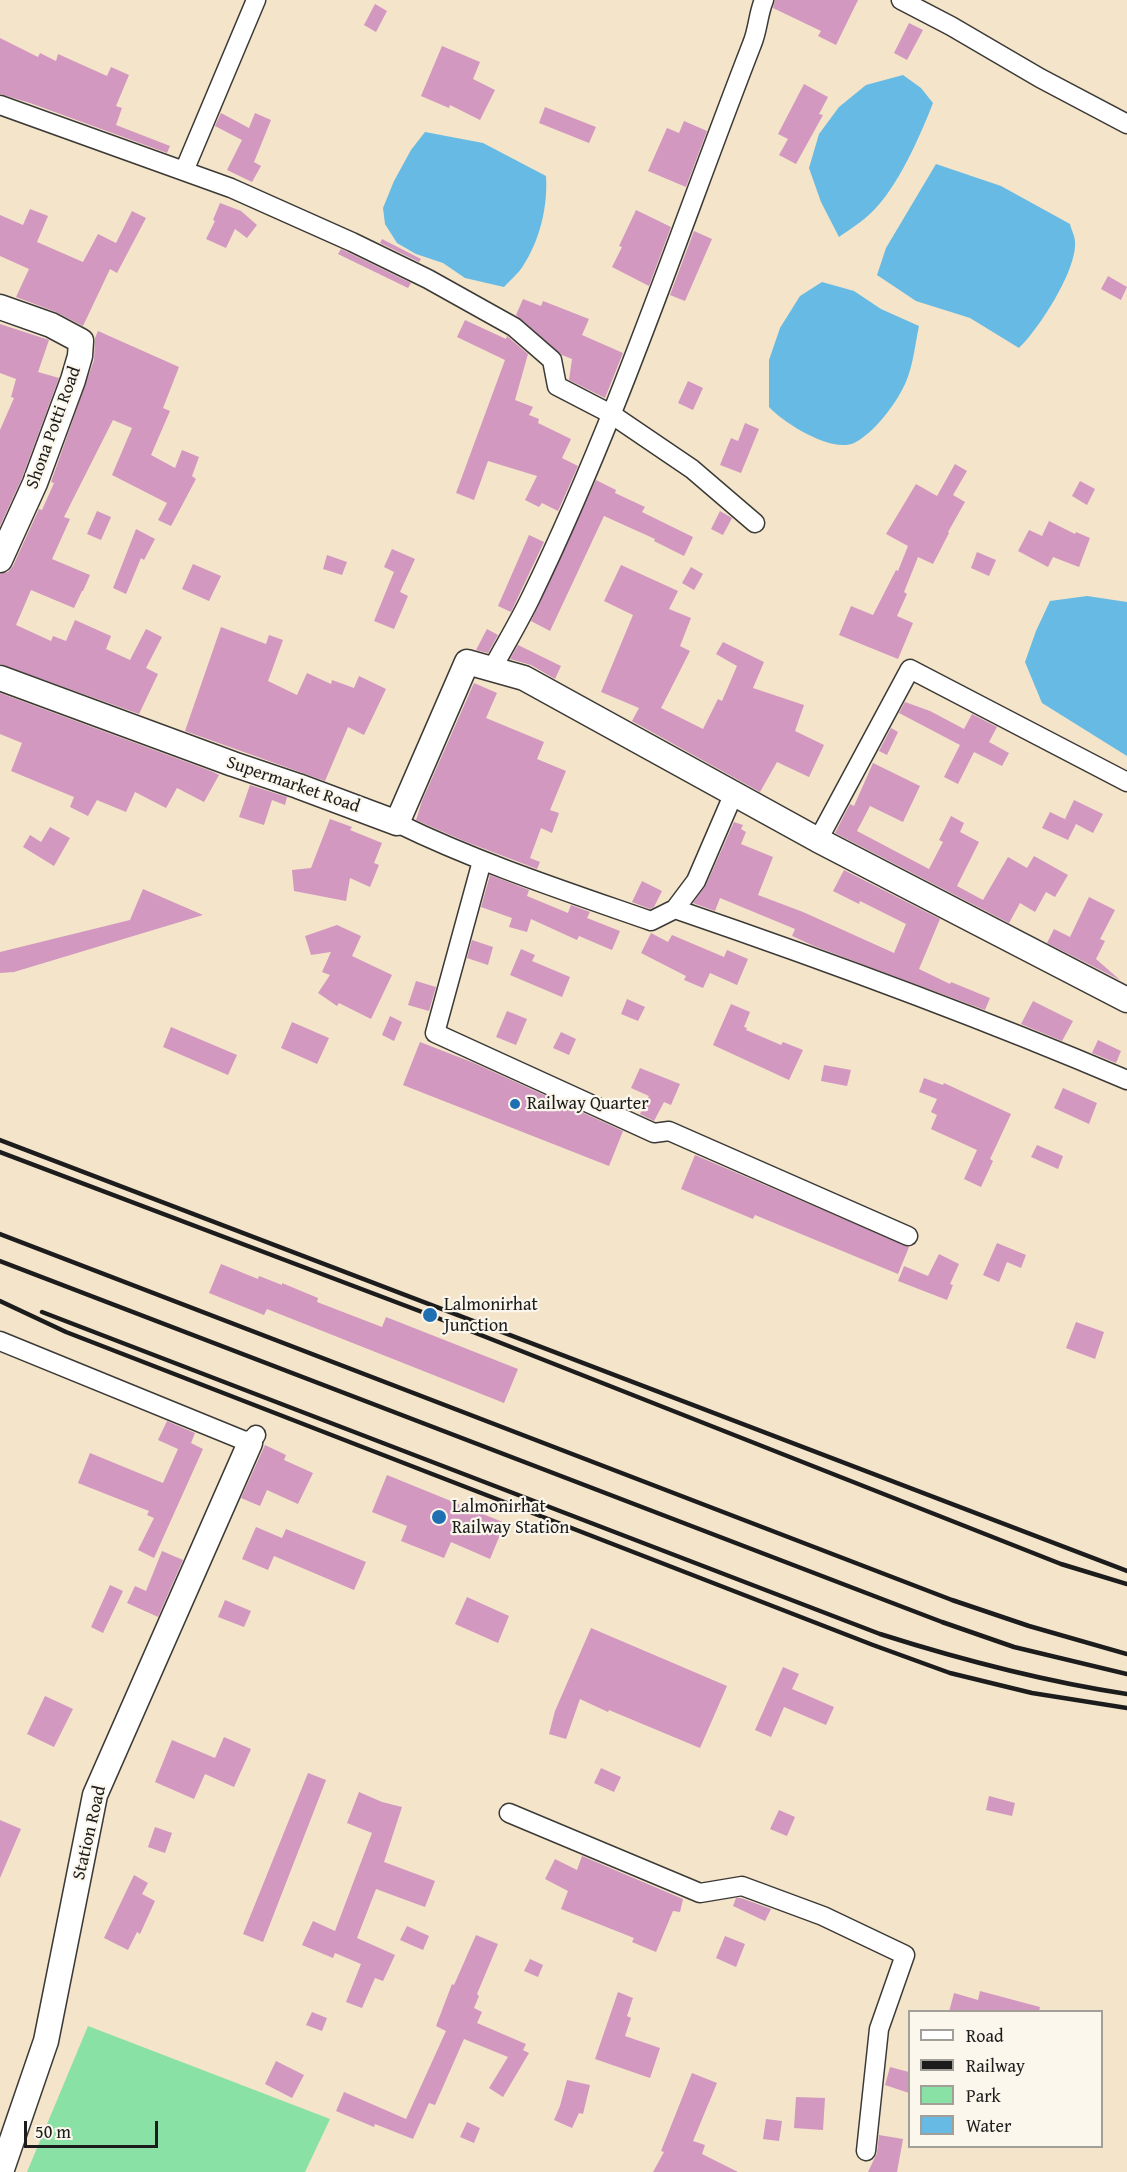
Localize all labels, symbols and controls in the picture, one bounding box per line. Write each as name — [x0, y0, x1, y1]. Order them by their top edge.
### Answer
street label: Shona Potti Road — [22, 364, 86, 492]
street label: Supermarket Road — [223, 752, 363, 818]
place label: Railway Quarter — [527, 1093, 649, 1115]
marker: Railway Quarter — [508, 1097, 522, 1111]
place label: Lalmonirhat Junction — [444, 1294, 538, 1336]
marker: Lalmonirhat Junction — [421, 1306, 439, 1324]
place label: Lalmonirhat Railway Station — [452, 1496, 569, 1538]
marker: Lalmonirhat Railway Station — [430, 1508, 448, 1526]
street label: Station Road — [69, 1784, 111, 1882]
legend — [908, 2010, 1103, 2148]
text: Road — [966, 2022, 1004, 2049]
text: Railway — [966, 2052, 1025, 2079]
text: Park — [966, 2082, 1001, 2109]
scale bar — [27, 2109, 160, 2147]
text: Water — [966, 2112, 1011, 2139]
text: 50 m — [35, 2118, 71, 2145]

